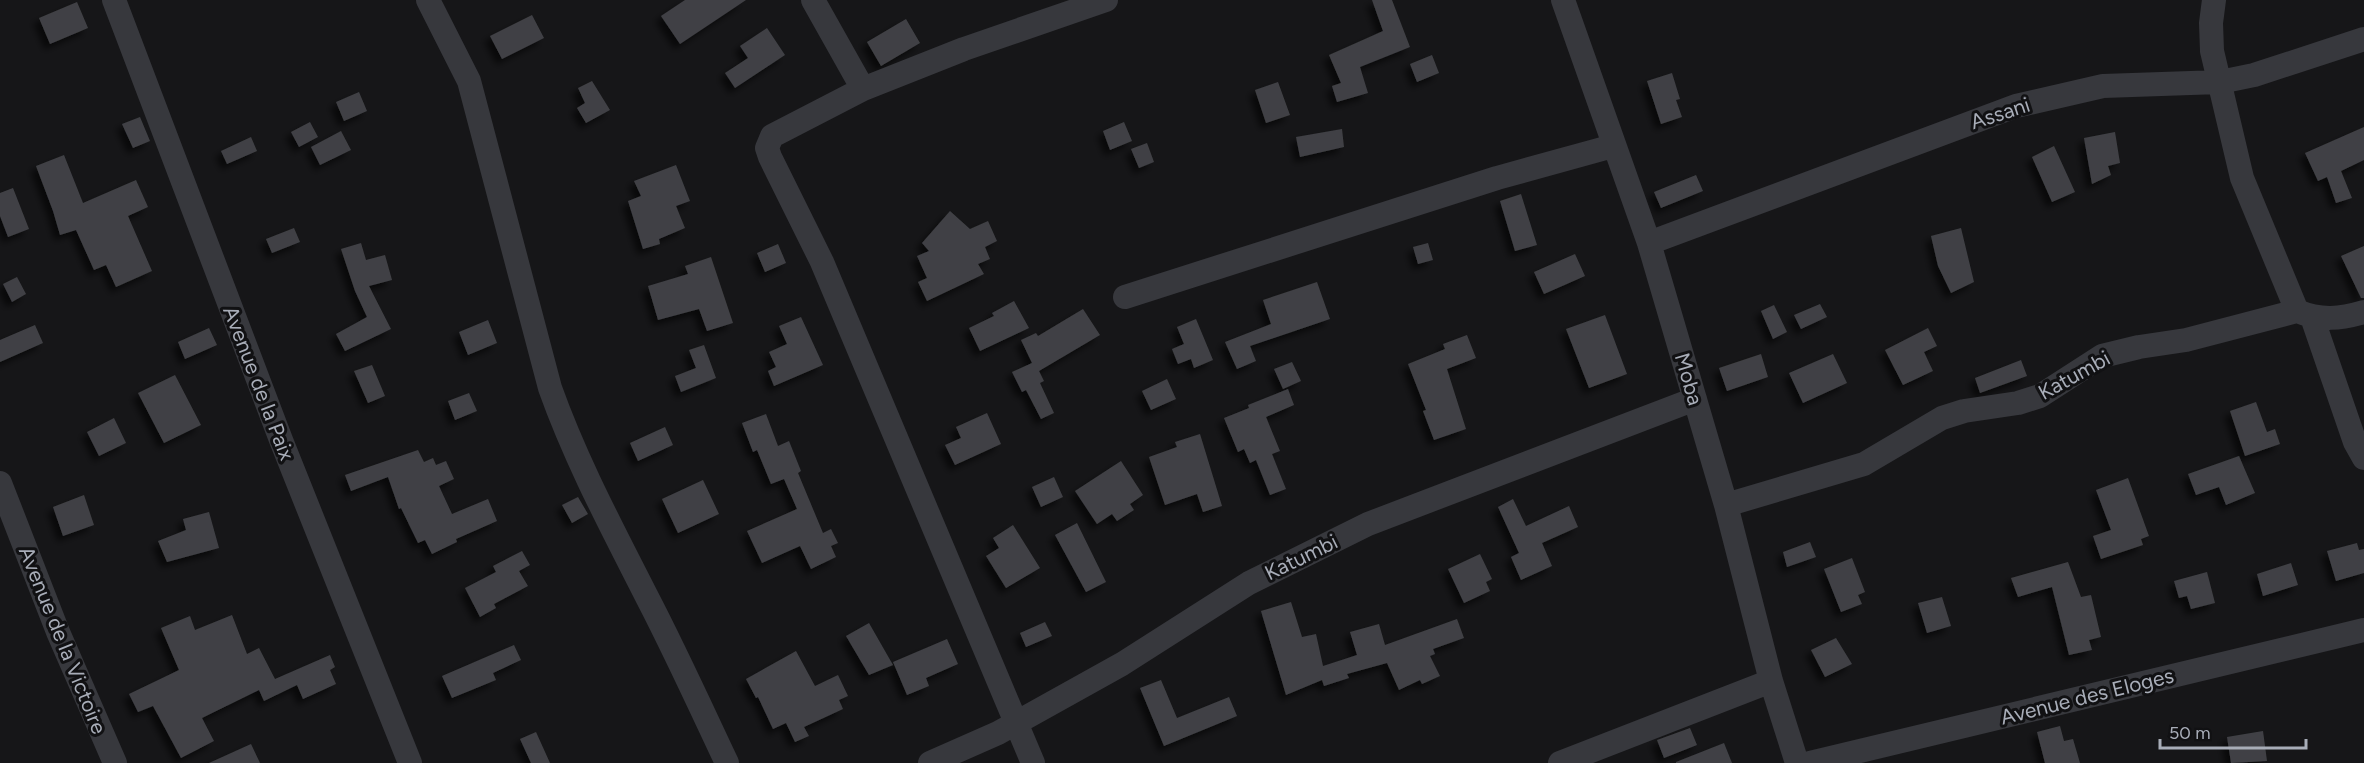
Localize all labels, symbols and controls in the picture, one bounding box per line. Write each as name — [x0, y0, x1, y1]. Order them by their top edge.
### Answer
street label: Assani — [1967, 92, 2033, 134]
street label: Avenue de la Paix — [218, 302, 300, 464]
street label: Katumbi — [2034, 345, 2114, 405]
street label: Moba — [1670, 350, 1708, 408]
street label: Katumbi — [1260, 529, 1342, 585]
street label: Avenue de la Victoire — [14, 543, 112, 737]
street label: Avenue des Eloges — [1998, 662, 2176, 730]
scale bar — [2160, 712, 2306, 750]
text: 50 m — [2169, 722, 2211, 744]

